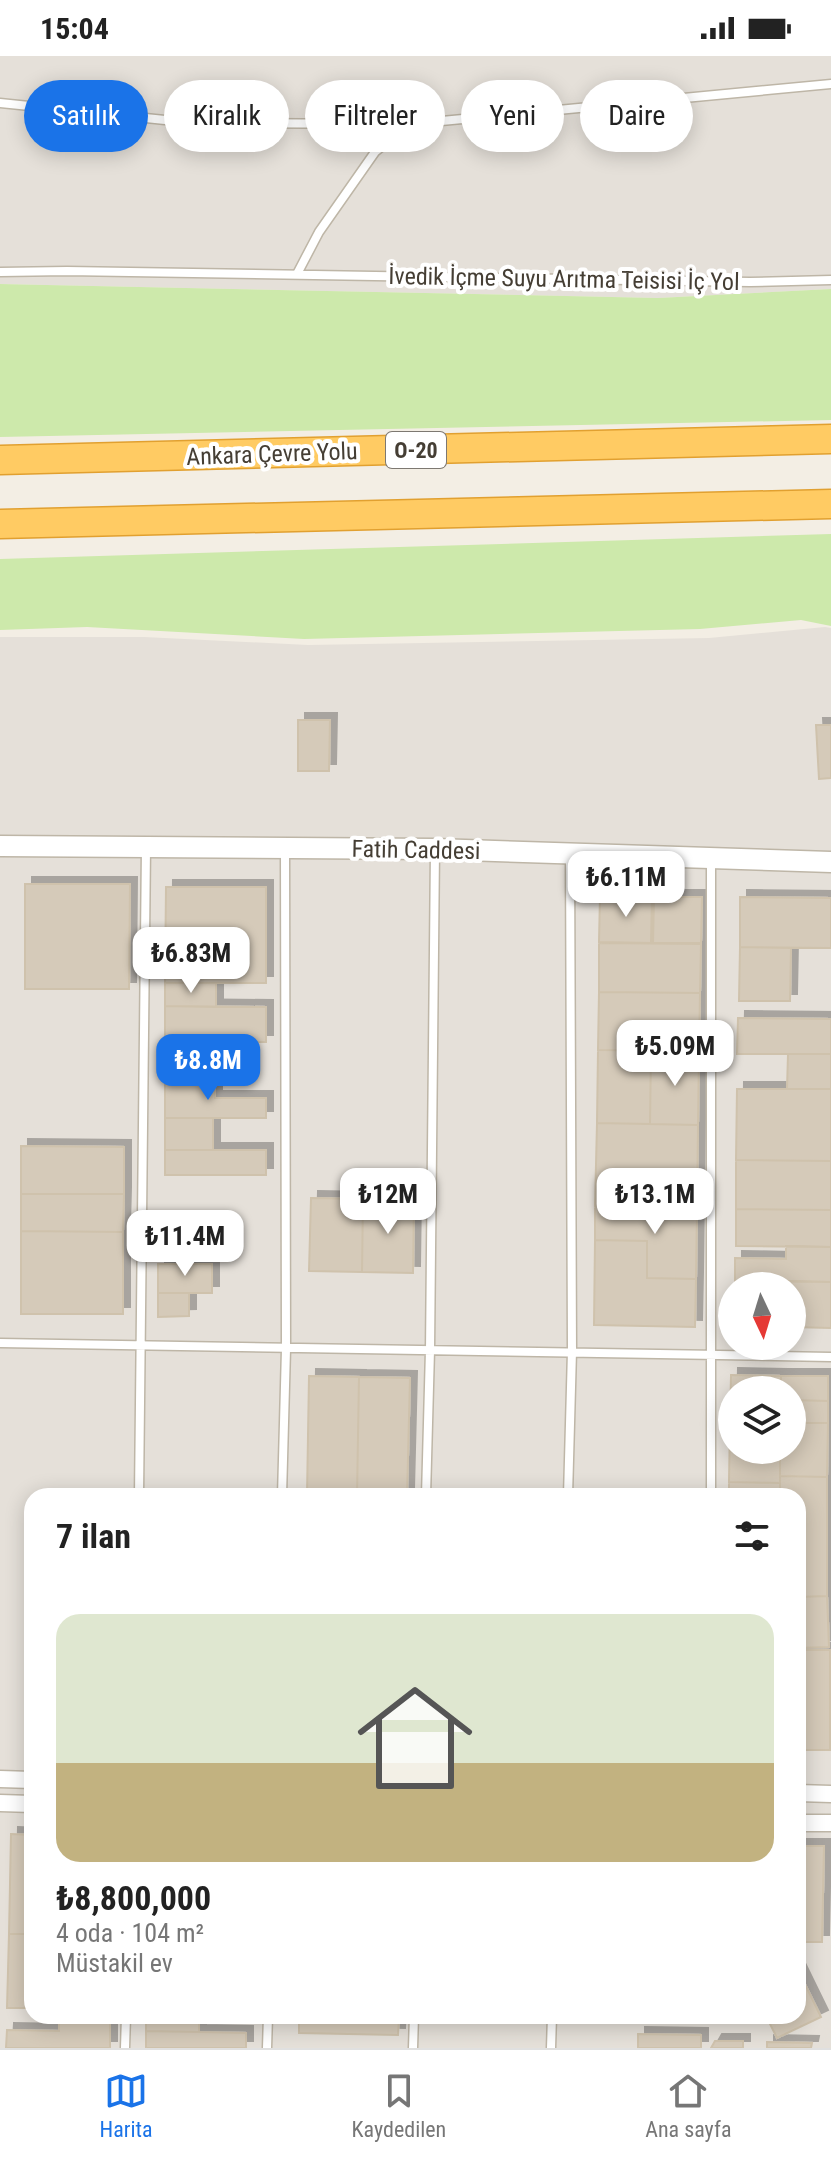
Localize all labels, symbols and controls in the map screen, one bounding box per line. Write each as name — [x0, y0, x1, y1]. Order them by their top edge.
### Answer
text: 15:04 — [40, 11, 109, 46]
chip: Satılık — [24, 80, 148, 152]
chip: Kiralık — [164, 80, 289, 152]
chip: Filtreler — [305, 80, 445, 152]
chip: Yeni — [461, 80, 564, 152]
chip: Daire — [580, 80, 693, 152]
street label: İvedik İçme Suyu Arıtma Teisisi İç Yol — [388, 262, 740, 296]
road number: O-20 — [386, 432, 446, 468]
street label: Ankara Çevre Yolu — [186, 437, 358, 471]
street label: Fatih Caddesi — [351, 835, 481, 865]
pin: ₺6.11M — [561, 851, 691, 919]
text: ₺6.11M — [586, 862, 666, 892]
pin: ₺6.83M — [126, 927, 256, 995]
text: ₺6.83M — [151, 938, 231, 968]
pin: ₺5.09M — [610, 1020, 740, 1088]
text: ₺5.09M — [635, 1031, 715, 1061]
pin: ₺8.8M — [152, 1034, 264, 1102]
text: ₺8.8M — [174, 1045, 242, 1075]
pin: ₺12M — [341, 1168, 435, 1236]
pin: ₺13.1M — [590, 1168, 720, 1236]
text: ₺12M — [358, 1179, 418, 1209]
text: ₺13.1M — [615, 1179, 695, 1209]
pin: ₺11.4M — [120, 1210, 250, 1278]
text: ₺11.4M — [145, 1221, 225, 1251]
north arrow — [718, 1272, 806, 1360]
map controls — [718, 1272, 806, 1464]
button: layers — [718, 1376, 806, 1464]
icon: filters — [730, 1514, 774, 1558]
text: 7 ilan — [56, 1516, 131, 1556]
icon: home — [343, 1666, 487, 1810]
text: ₺8,800,000 — [56, 1878, 211, 1918]
text: 4 oda · 104 m² — [56, 1918, 204, 1948]
text: Müstakil ev — [56, 1948, 173, 1978]
tab: Harita — [100, 2069, 153, 2142]
tab: Kaydedilen — [352, 2069, 446, 2142]
tab: Ana sayfa — [645, 2069, 731, 2142]

